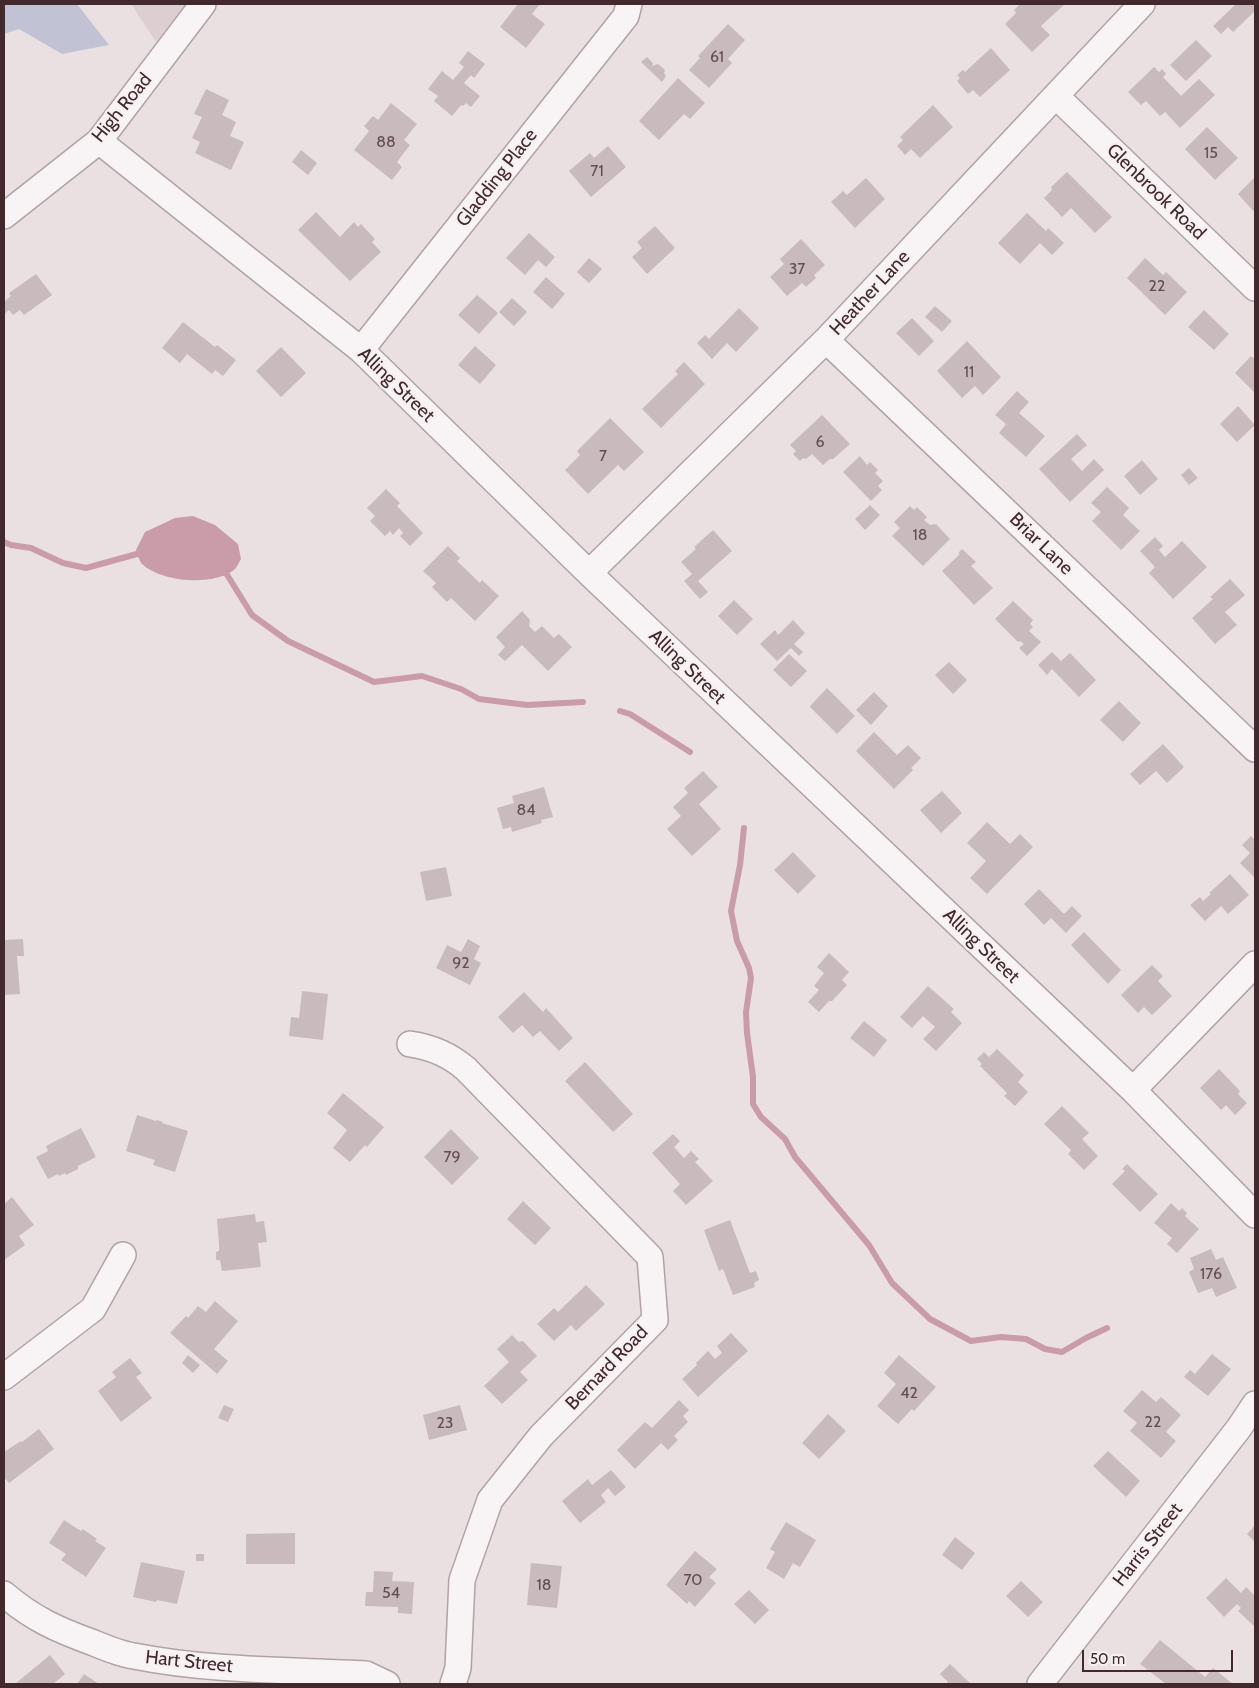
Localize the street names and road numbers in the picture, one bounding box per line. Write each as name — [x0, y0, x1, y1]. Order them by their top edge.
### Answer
street label: High Road — [87, 69, 157, 147]
street label: Gladding Place — [452, 124, 542, 232]
street label: Glenbrook Road — [1102, 139, 1210, 245]
street label: Heather Lane — [825, 246, 915, 340]
street label: Alling Street — [353, 343, 439, 427]
street label: Briar Lane — [1004, 508, 1078, 580]
street label: Alling Street — [644, 625, 730, 709]
street label: Alling Street — [938, 904, 1024, 988]
street label: Bernard Road — [561, 1321, 653, 1415]
street label: Harris Street — [1108, 1499, 1188, 1591]
street label: Hart Street — [144, 1646, 234, 1678]

